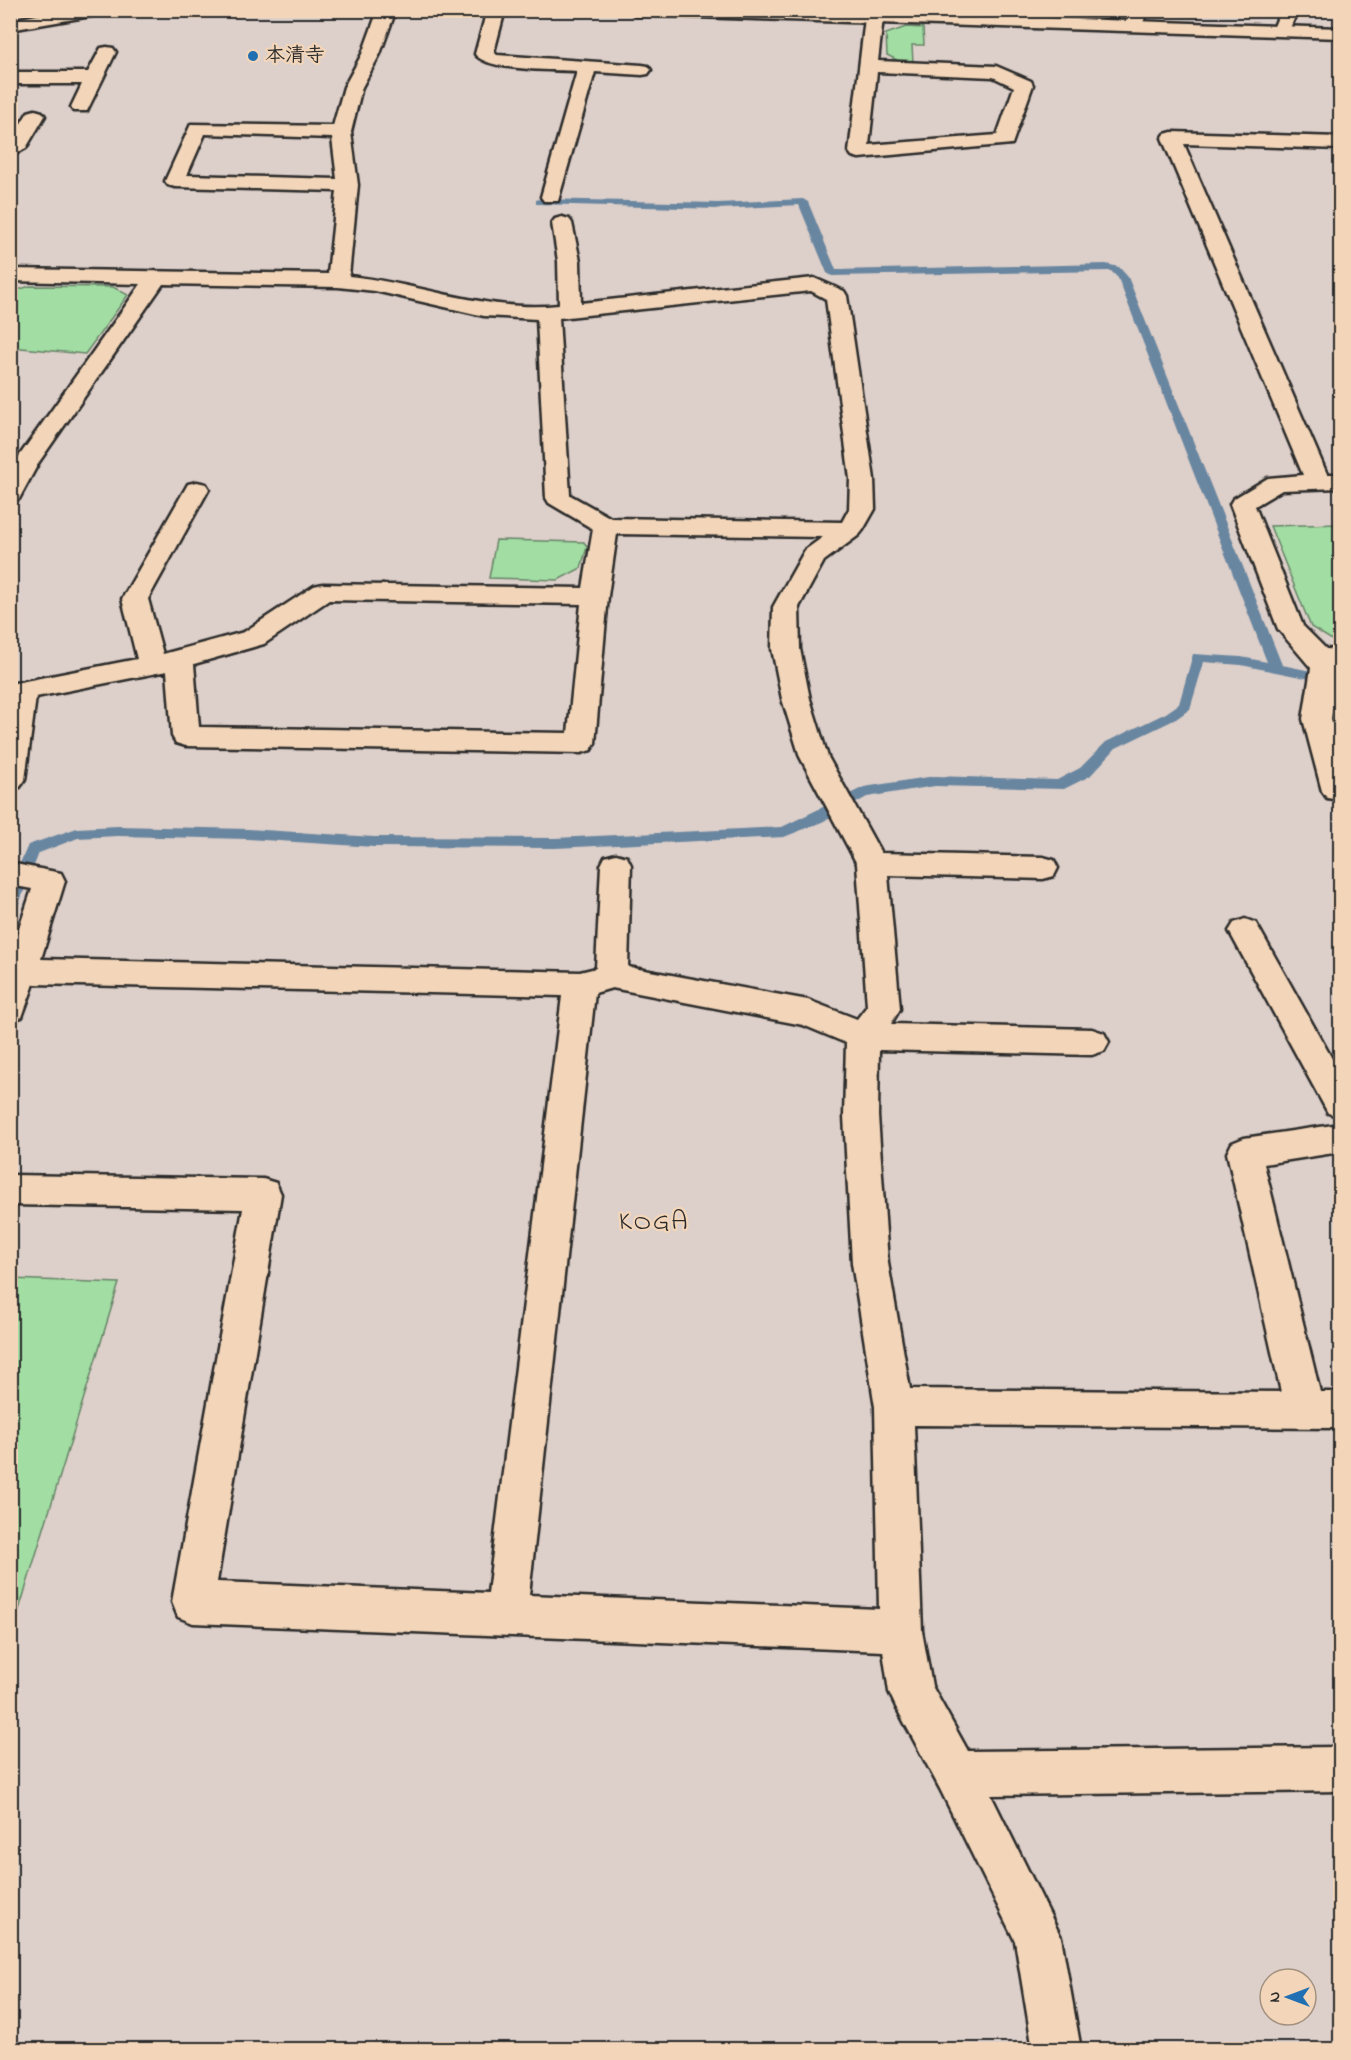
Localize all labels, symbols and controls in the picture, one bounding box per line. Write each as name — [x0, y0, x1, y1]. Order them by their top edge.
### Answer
place label: 本清寺 — [265, 42, 325, 71]
marker: 本清寺 — [246, 49, 260, 63]
district label: KOGA — [619, 1203, 689, 1242]
north arrow — [1258, 1967, 1318, 2027]
text: N — [1263, 1991, 1287, 2002]

